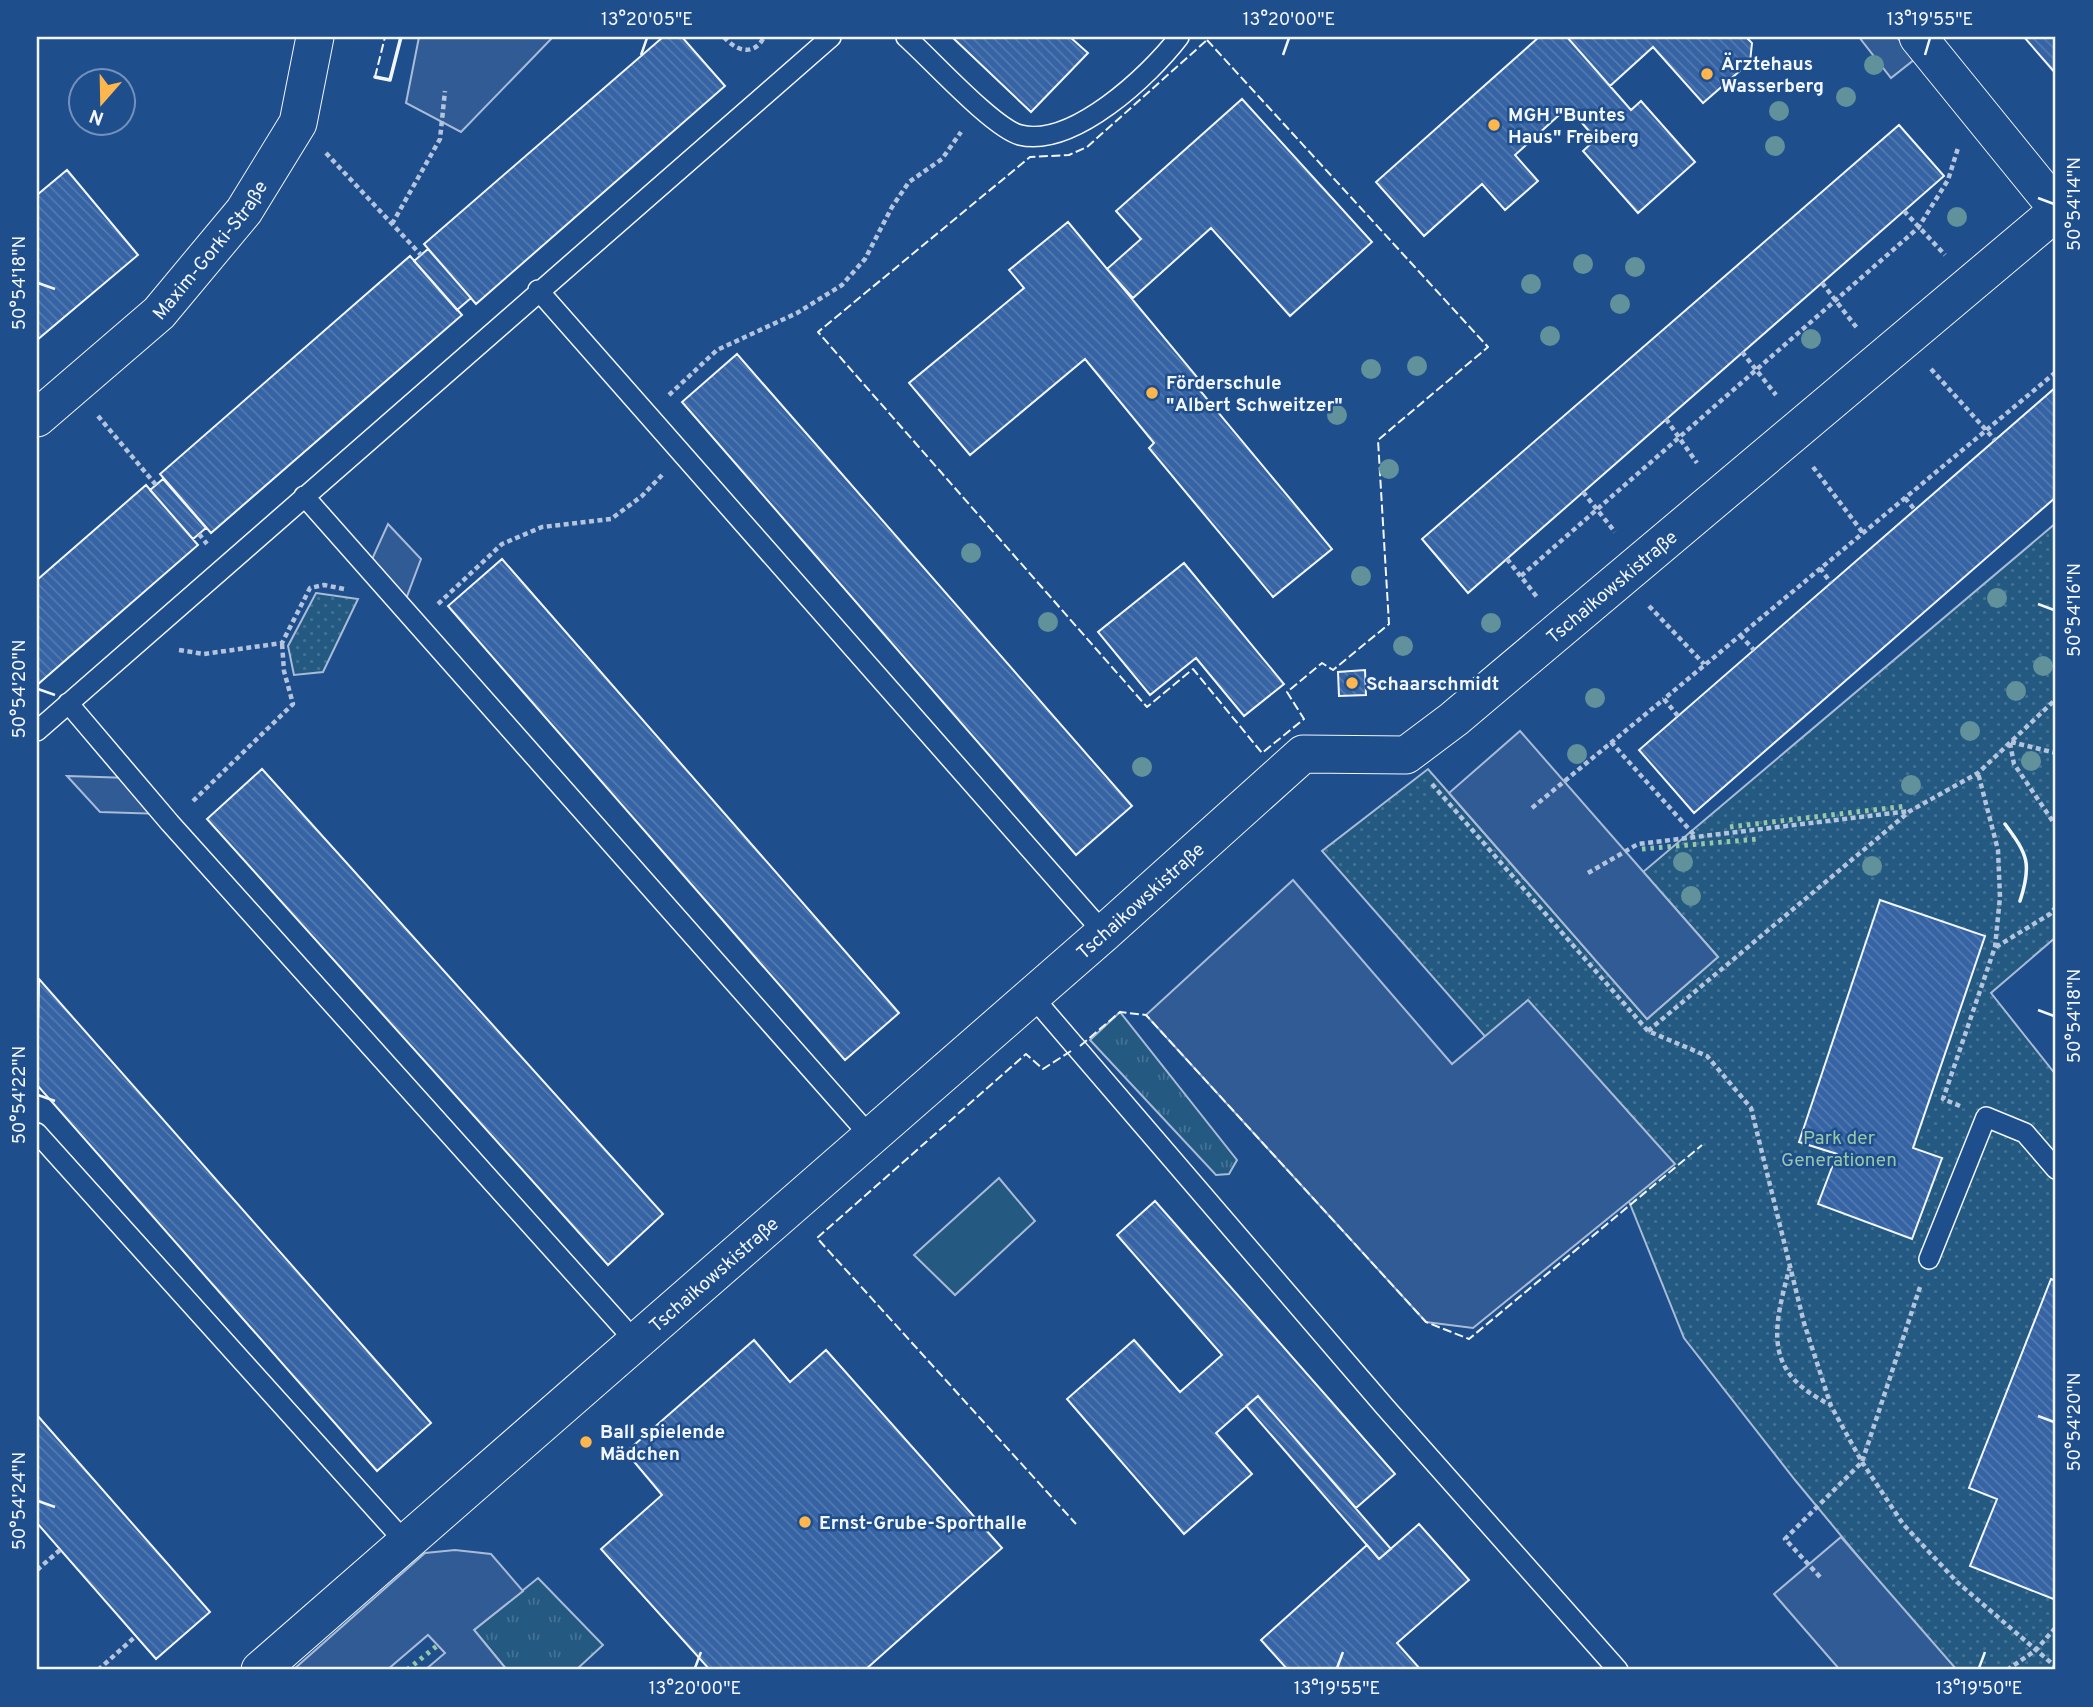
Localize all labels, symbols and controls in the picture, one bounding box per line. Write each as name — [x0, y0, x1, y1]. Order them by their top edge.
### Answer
text: 13°20'05"E — [601, 9, 693, 32]
text: 13°20'00"E — [1243, 9, 1335, 32]
text: 13°19'55"E — [1887, 9, 1973, 32]
place label: Ärztehaus Wasserberg — [1721, 52, 1824, 99]
north arrow — [66, 66, 136, 136]
marker: Ärztehaus Wasserberg — [1699, 66, 1715, 82]
text: N — [86, 102, 107, 130]
place label: MGH "Buntes Haus" Freiberg — [1508, 104, 1639, 150]
marker: MGH "Buntes Haus" Freiberg — [1486, 117, 1502, 133]
text: 50°54'14"N — [2064, 157, 2087, 251]
street label: Maxim-Gorki-Straße — [148, 177, 274, 326]
text: 50°54'18"N — [9, 236, 32, 330]
place label: Förderschule "Albert Schweitzer" — [1166, 372, 1343, 418]
marker: Förderschule "Albert Schweitzer" — [1144, 385, 1160, 401]
street label: Tschaikowskistraße — [1542, 526, 1683, 650]
text: 50°54'16"N — [2064, 563, 2087, 657]
text: 50°54'20"N — [9, 639, 32, 739]
place label: Schaarschmidt — [1366, 673, 1499, 697]
marker: Schaarschmidt — [1344, 675, 1360, 691]
street label: Tschaikowskistraße — [1072, 838, 1210, 966]
text: 50°54'18"N — [2064, 969, 2087, 1063]
text: 50°54'22"N — [9, 1046, 32, 1144]
park label: Park der Generationen — [1781, 1127, 1897, 1173]
street label: Tschaikowskistraße — [645, 1213, 784, 1338]
text: 50°54'20"N — [2064, 1372, 2087, 1472]
place label: Ball spielende Mädchen — [600, 1421, 725, 1467]
marker: Ball spielende Mädchen — [578, 1434, 594, 1450]
text: 50°54'24"N — [9, 1452, 32, 1550]
place label: Ernst-Grube-Sporthalle — [819, 1512, 1027, 1536]
marker: Ernst-Grube-Sporthalle — [797, 1514, 813, 1530]
text: 13°20'00"E — [649, 1678, 741, 1701]
text: 13°19'55"E — [1294, 1678, 1380, 1701]
text: 13°19'50"E — [1936, 1678, 2022, 1701]

